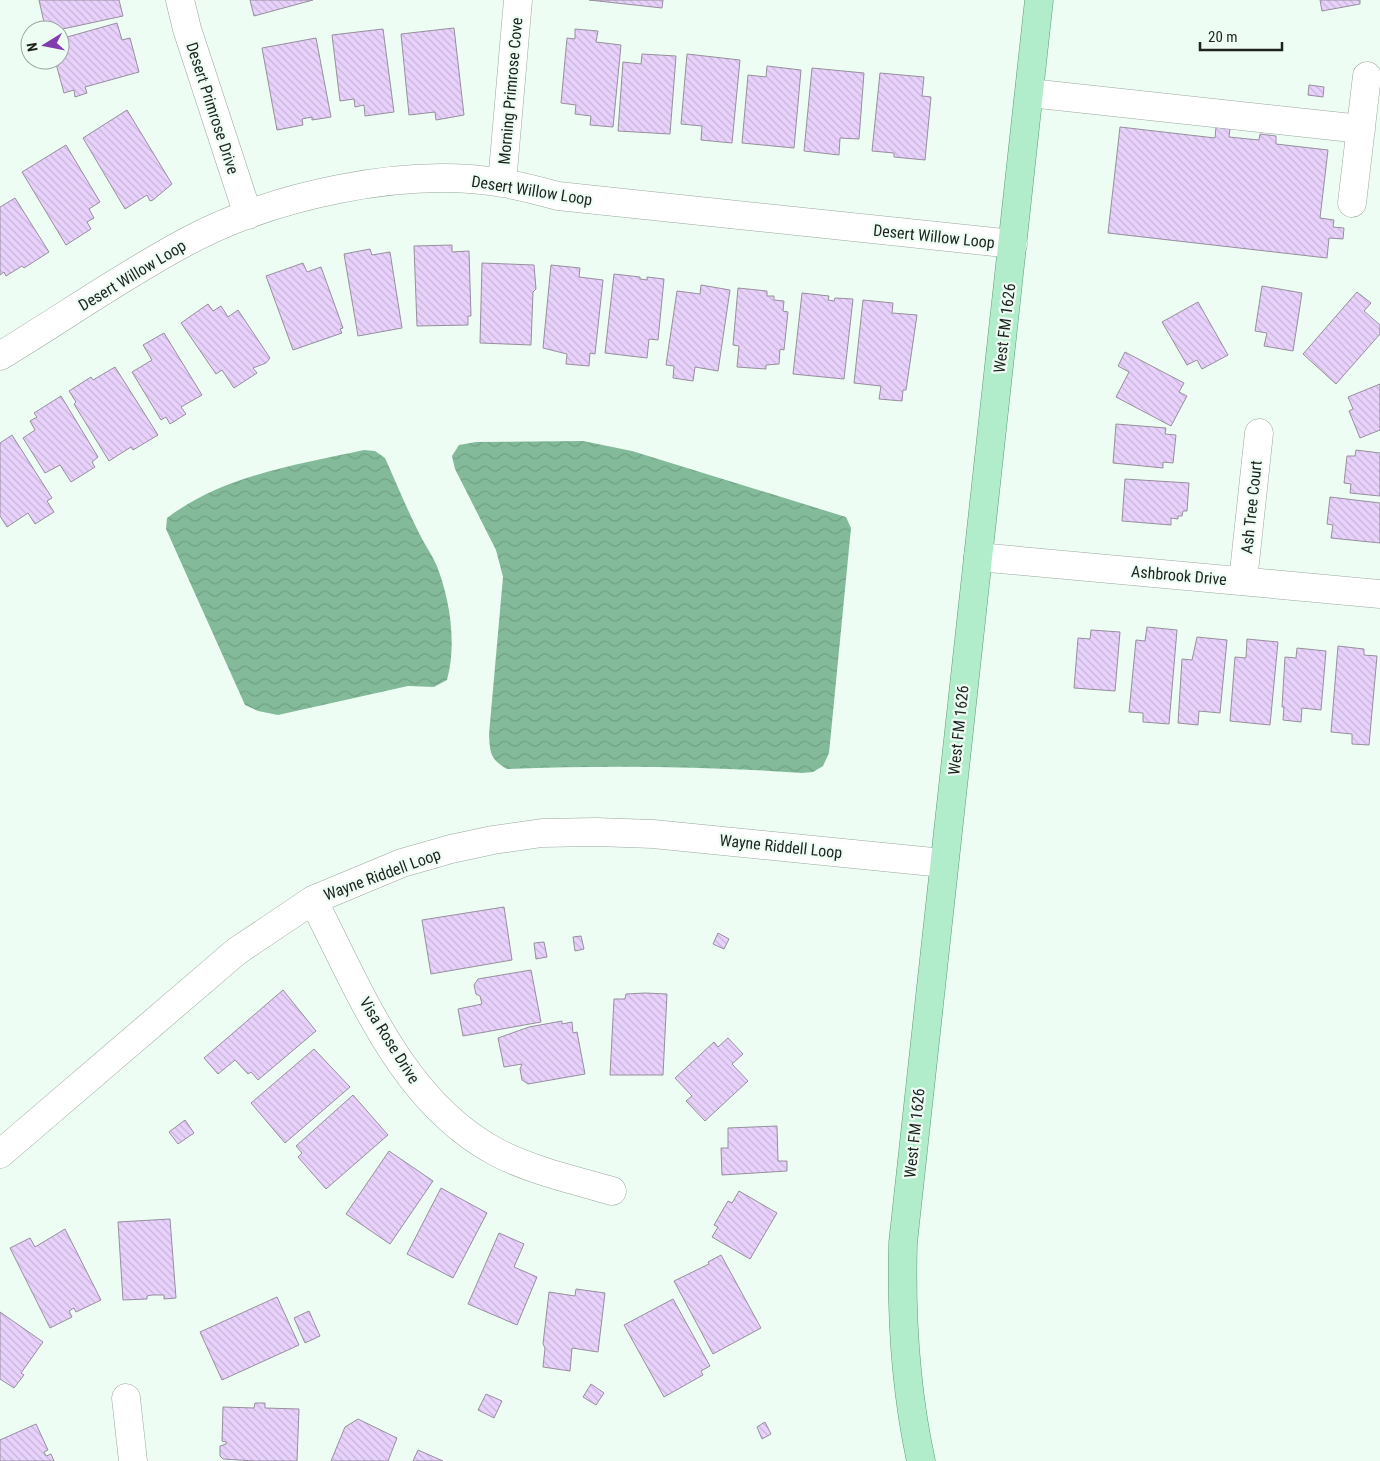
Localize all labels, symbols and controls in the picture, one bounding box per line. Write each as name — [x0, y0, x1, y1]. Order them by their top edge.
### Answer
street label: Morning Primrose Cove — [495, 17, 526, 165]
north arrow — [20, 20, 70, 70]
scale bar — [1200, 20, 1282, 52]
text: 20 m — [1208, 28, 1238, 46]
street label: Desert Primrose Drive — [182, 40, 243, 177]
text: N — [24, 42, 41, 53]
street label: Desert Willow Loop — [470, 172, 594, 209]
street label: Desert Willow Loop — [872, 221, 996, 252]
street label: Desert Willow Loop — [75, 236, 190, 315]
street label: West FM 1626 — [990, 282, 1019, 374]
street label: Ash Tree Court — [1237, 459, 1266, 555]
street label: Ashbrook Drive — [1130, 562, 1227, 589]
street label: West FM 1626 — [944, 684, 973, 776]
street label: Wayne Riddell Loop — [719, 831, 843, 862]
street label: Wayne Riddell Loop — [321, 844, 443, 904]
street label: Visa Rose Drive — [356, 994, 424, 1087]
street label: West FM 1626 — [900, 1087, 929, 1179]

